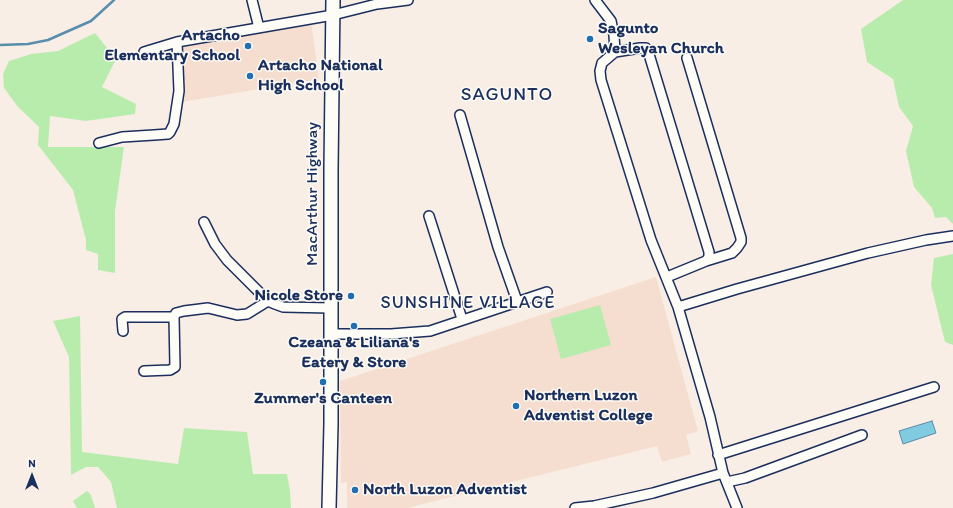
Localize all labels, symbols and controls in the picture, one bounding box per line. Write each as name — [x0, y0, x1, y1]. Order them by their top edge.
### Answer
place label: Sagunto Wesleyan Church — [598, 19, 724, 59]
place label: Artacho Elementary School — [104, 26, 240, 66]
marker: Sagunto Wesleyan Church — [585, 34, 595, 44]
marker: Artacho Elementary School — [243, 41, 253, 51]
place label: Artacho National High School — [258, 56, 383, 96]
marker: Artacho National High School — [245, 71, 255, 81]
district label: SAGUNTO — [461, 84, 553, 106]
street label: MacArthur Highway — [303, 122, 323, 266]
place label: Nicole Store — [255, 286, 343, 306]
marker: Nicole Store — [346, 291, 356, 301]
district label: SUNSHINE VILLAGE — [381, 292, 555, 314]
marker: Czeana & Liliana's Eatery & Store — [349, 321, 359, 331]
place label: Czeana & Liliana's Eatery & Store — [288, 333, 420, 373]
marker: Zummer's Canteen — [318, 377, 328, 387]
place label: Northern Luzon Adventist College — [524, 386, 653, 426]
place label: Zummer's Canteen — [254, 389, 392, 409]
marker: Northern Luzon Adventist College — [511, 401, 521, 411]
north arrow — [12, 456, 52, 496]
text: N — [28, 457, 36, 470]
place label: North Luzon Adventist — [363, 480, 527, 500]
marker: North Luzon Adventist — [350, 485, 360, 495]

